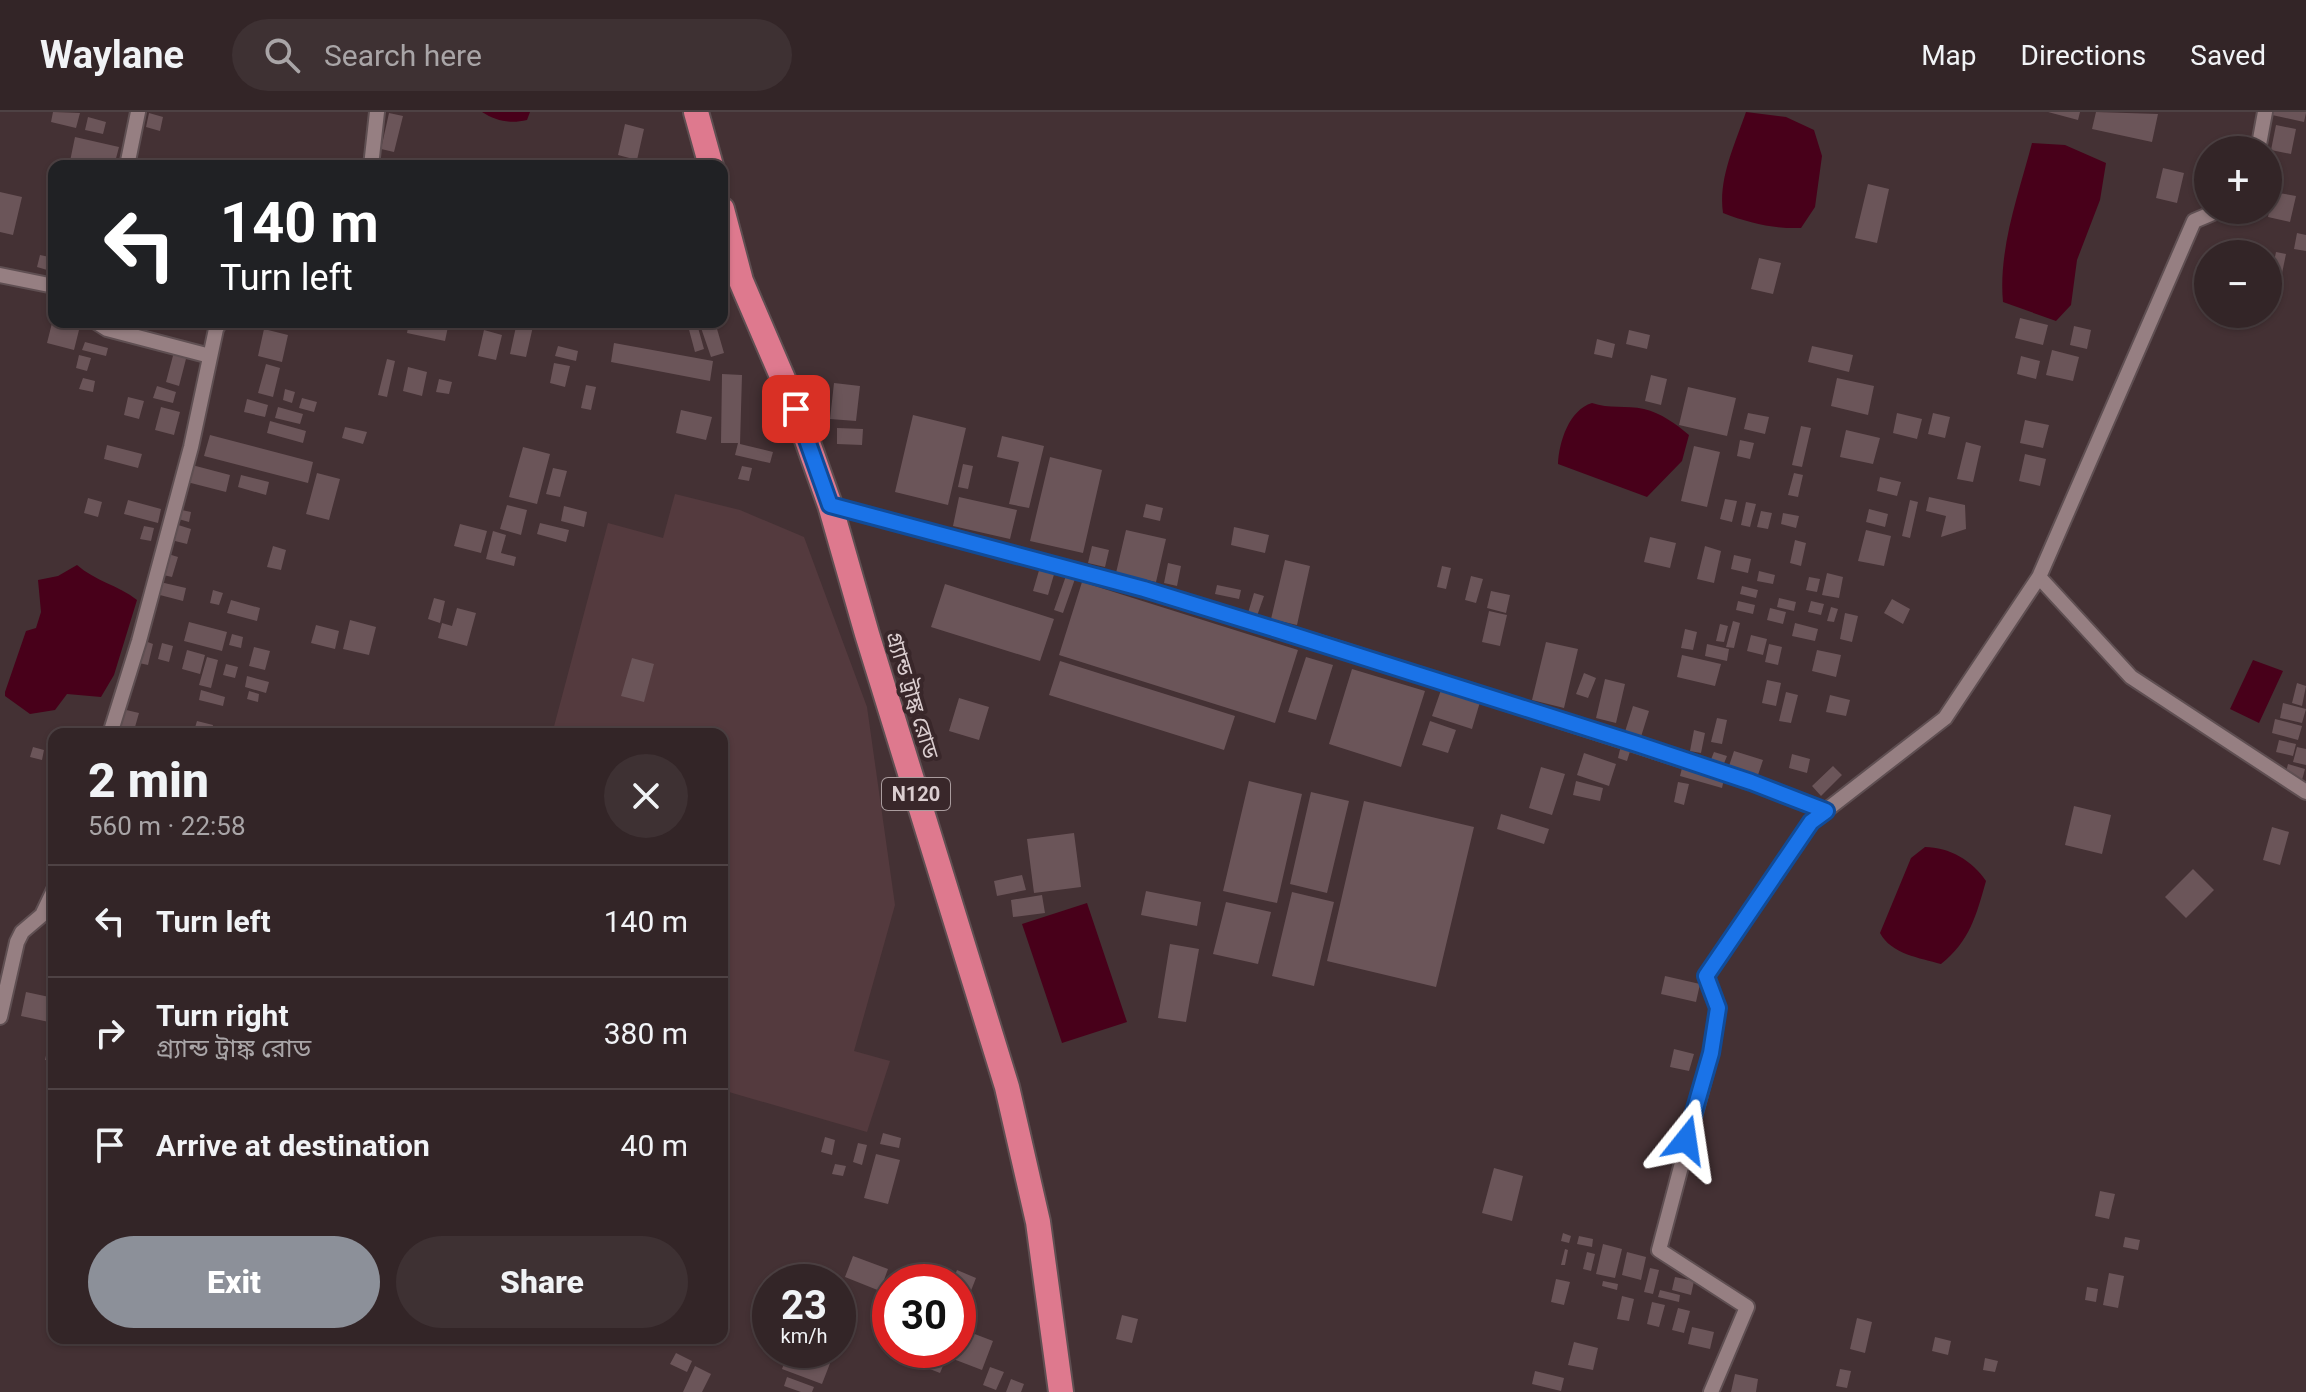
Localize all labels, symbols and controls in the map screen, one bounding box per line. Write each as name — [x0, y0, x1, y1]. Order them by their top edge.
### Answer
search box — [232, 19, 792, 91]
text: Waylane — [40, 33, 184, 77]
icon: search — [260, 33, 304, 77]
text: Search here — [324, 38, 482, 73]
text: Map — [1921, 39, 1977, 72]
text: Directions — [2021, 39, 2146, 72]
text: Saved — [2190, 39, 2266, 72]
map controls — [2194, 136, 2282, 328]
button: + — [2194, 136, 2282, 224]
text: 140 m — [220, 190, 379, 256]
icon: left — [88, 192, 192, 296]
button: − — [2194, 240, 2282, 328]
text: Turn left — [220, 257, 353, 299]
pin — [762, 375, 830, 443]
icon: arrive — [774, 387, 818, 431]
street label: গ্র্যান্ড ট্রাঙ্ক রোড — [881, 629, 944, 762]
text: 2 min — [88, 752, 209, 809]
button: close — [604, 754, 688, 838]
road number: N120 — [882, 778, 950, 810]
text: 560 m · 22:58 — [88, 811, 246, 841]
icon: left — [88, 899, 132, 943]
text: Turn left — [156, 904, 271, 939]
text: 140 m — [604, 904, 688, 939]
text: Turn right — [156, 998, 289, 1033]
icon: right — [88, 1011, 132, 1055]
text: 380 m — [604, 1016, 688, 1051]
text: গ্র্যান্ড ট্রাঙ্ক রোড — [156, 1033, 311, 1063]
position arrow — [1644, 1098, 1728, 1182]
icon: arrive — [88, 1123, 132, 1167]
text: Arrive at destination — [156, 1128, 430, 1163]
text: 40 m — [621, 1128, 688, 1163]
button: Exit — [88, 1236, 380, 1328]
button: Share — [396, 1236, 688, 1328]
speed limit sign: 30 — [872, 1264, 976, 1368]
text: 23 — [781, 1282, 827, 1329]
text: km/h — [781, 1324, 827, 1348]

